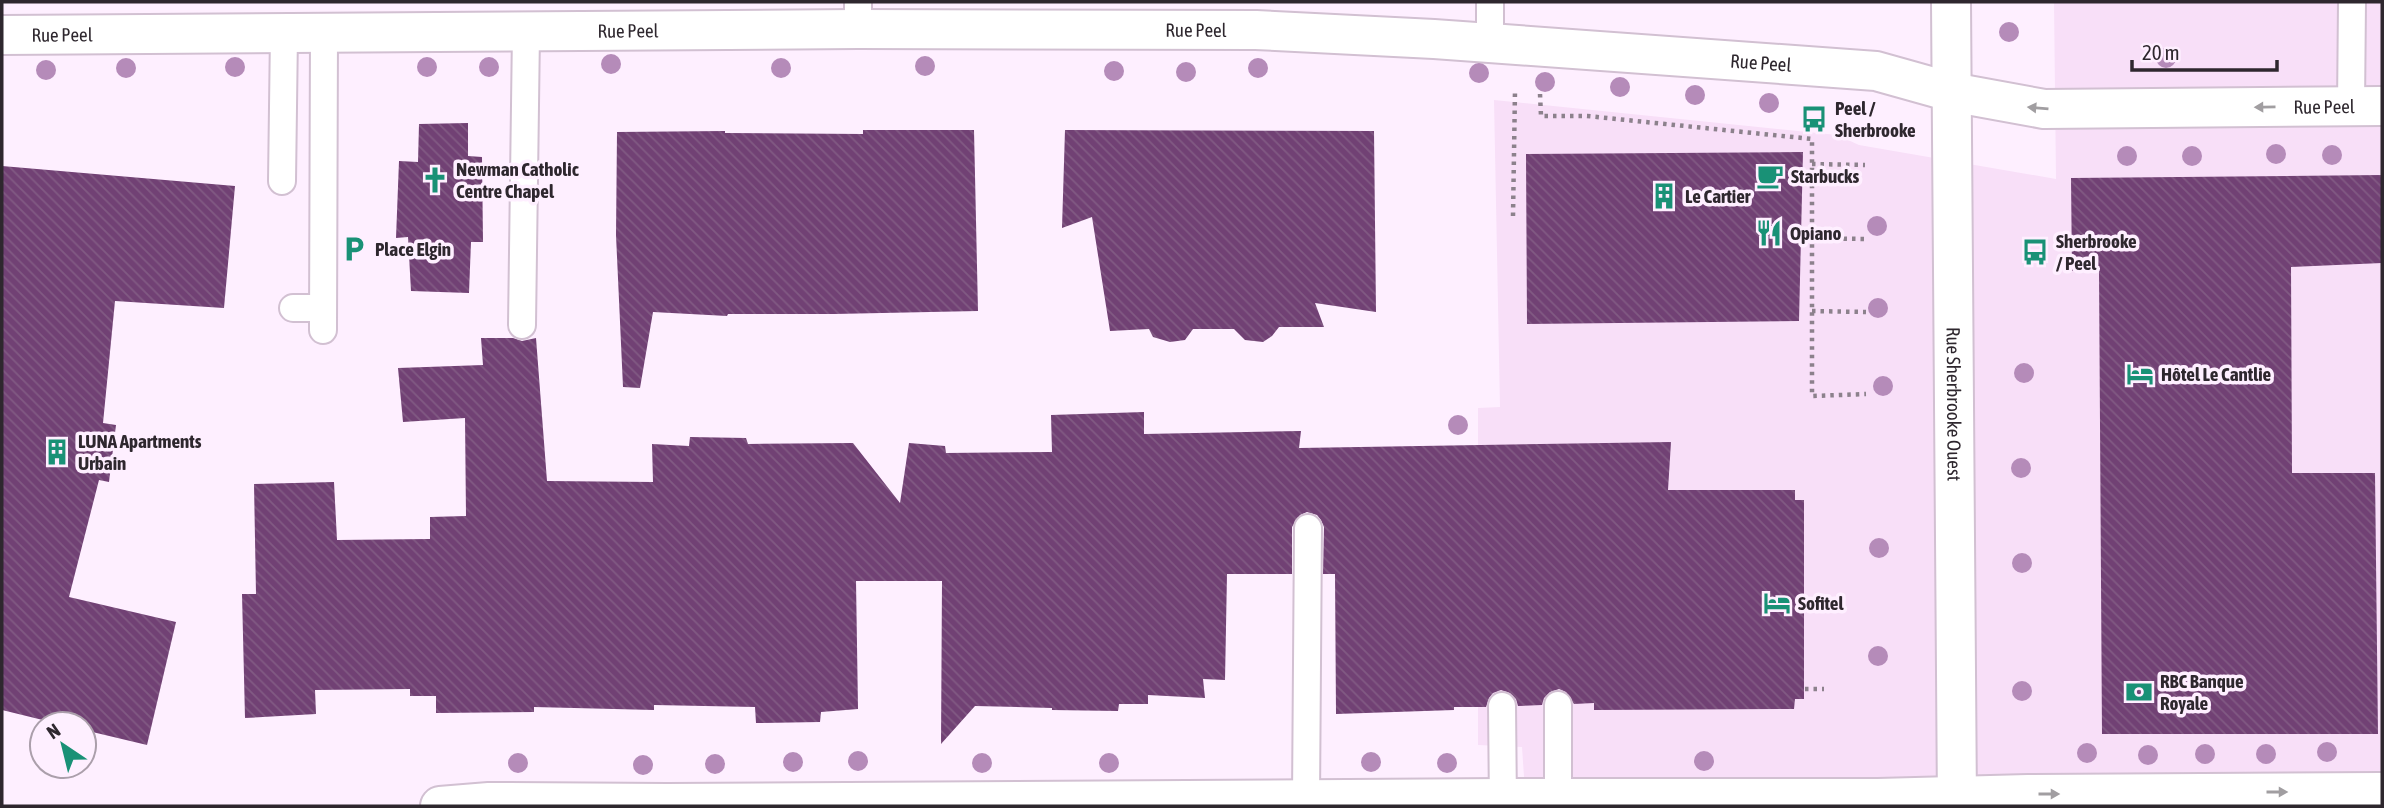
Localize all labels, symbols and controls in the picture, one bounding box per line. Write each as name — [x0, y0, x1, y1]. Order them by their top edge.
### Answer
street label: Rue Peel — [597, 19, 659, 42]
street label: Rue Peel — [1165, 19, 1227, 41]
street label: Rue Peel — [31, 23, 93, 46]
scale bar — [2132, 28, 2277, 72]
text: 20 m — [2142, 40, 2180, 64]
street label: Rue Peel — [1730, 49, 1792, 76]
street label: Rue Peel — [2293, 95, 2355, 118]
place label: Peel / Sherbrooke — [1835, 97, 1916, 141]
one-way arrow — [2254, 101, 2276, 113]
one-way arrow — [2026, 102, 2048, 113]
bus stop icon: Peel / Sherbrooke — [1799, 104, 1829, 134]
place label: Newman Catholic Centre Chapel — [456, 158, 579, 202]
cafe icon: Starbucks — [1755, 161, 1785, 191]
church icon: Newman Catholic Centre Chapel — [420, 165, 450, 195]
place label: Starbucks — [1791, 165, 1859, 187]
building icon: Le Cartier — [1649, 181, 1679, 211]
place label: Le Cartier — [1685, 185, 1751, 207]
restaurant icon: Opiano — [1754, 218, 1784, 248]
place label: Opiano — [1790, 222, 1842, 244]
place label: Sherbrooke / Peel — [2056, 230, 2137, 274]
parking icon: Place Elgin — [339, 234, 369, 264]
bus stop icon: Sherbrooke / Peel — [2020, 237, 2050, 267]
place label: Place Elgin — [375, 238, 451, 260]
street label: Rue Sherbrooke Ouest — [1942, 327, 1966, 481]
hotel icon: Hôtel Le Cantlie — [2125, 359, 2155, 389]
place label: Hôtel Le Cantlie — [2161, 363, 2272, 385]
place label: LUNA Apartments Urbain — [78, 430, 202, 474]
building icon: LUNA Apartments Urbain — [42, 437, 72, 467]
hotel icon: Sofitel — [1762, 588, 1792, 618]
place label: Sofitel — [1798, 592, 1844, 614]
place label: RBC Banque Royale — [2160, 670, 2244, 714]
bank icon: RBC Banque Royale — [2124, 677, 2154, 707]
north arrow — [28, 710, 98, 780]
text: N — [42, 719, 64, 743]
one-way arrow — [2266, 786, 2288, 798]
one-way arrow — [2039, 788, 2061, 800]

